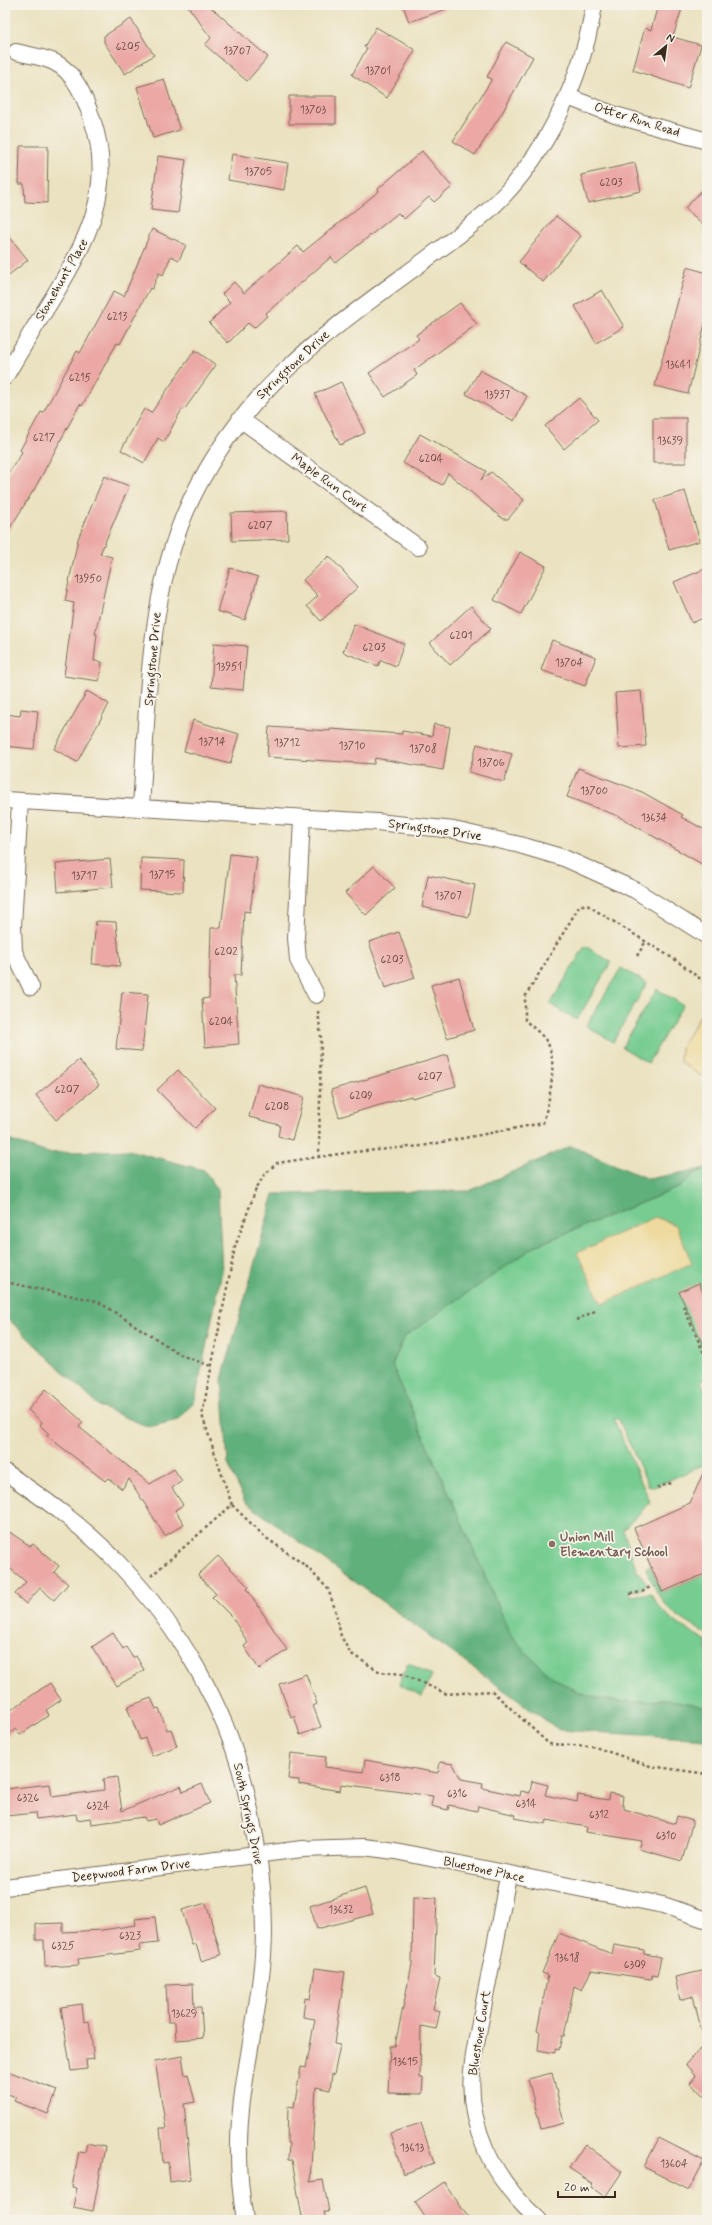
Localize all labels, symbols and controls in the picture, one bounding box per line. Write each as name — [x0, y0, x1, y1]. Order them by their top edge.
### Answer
north arrow — [646, 26, 686, 66]
text: N — [664, 30, 677, 46]
house number: 6205 — [116, 40, 141, 54]
house number: 13707 — [223, 44, 251, 58]
house number: 13701 — [365, 64, 391, 78]
street label: Otter Run Road — [592, 99, 682, 141]
house number: 13703 — [300, 103, 327, 117]
house number: 13705 — [244, 165, 272, 179]
house number: 6203 — [599, 176, 623, 190]
street label: Stonehunt Place — [31, 236, 93, 324]
house number: 6213 — [107, 310, 127, 324]
street label: Springstone Drive — [253, 327, 335, 405]
house number: 13641 — [665, 358, 691, 372]
house number: 6215 — [69, 371, 92, 385]
house number: 13937 — [484, 388, 510, 402]
house number: 6217 — [33, 431, 56, 445]
house number: 13639 — [657, 434, 683, 448]
street label: Maple Run Court — [287, 450, 371, 517]
house number: 6204 — [419, 452, 444, 466]
house number: 6207 — [248, 519, 273, 533]
house number: 13950 — [74, 572, 102, 586]
street label: Springstone Drive — [140, 611, 168, 707]
house number: 6201 — [450, 629, 473, 643]
house number: 6203 — [362, 641, 386, 655]
house number: 13704 — [555, 656, 584, 670]
house number: 13951 — [216, 660, 242, 674]
house number: 13714 — [198, 735, 226, 749]
house number: 13712 — [274, 736, 300, 750]
house number: 13710 — [339, 739, 365, 753]
house number: 13708 — [409, 742, 437, 756]
house number: 13706 — [477, 756, 505, 770]
house number: 13700 — [580, 784, 608, 798]
house number: 13634 — [641, 811, 668, 825]
street label: Springstone Drive — [387, 815, 483, 847]
house number: 13715 — [149, 868, 175, 882]
house number: 13717 — [71, 869, 98, 883]
house number: 13707 — [434, 889, 462, 903]
house number: 6202 — [214, 945, 238, 959]
house number: 6203 — [380, 953, 404, 967]
house number: 6204 — [209, 1015, 234, 1029]
house number: 6207 — [418, 1070, 443, 1084]
house number: 6207 — [55, 1083, 80, 1097]
house number: 6209 — [349, 1089, 373, 1103]
house number: 6208 — [265, 1100, 289, 1114]
place label: Union Mill Elementary School — [560, 1529, 668, 1561]
marker: Union Mill Elementary School — [547, 1539, 557, 1549]
street label: South Springs Drive — [227, 1762, 267, 1867]
house number: 6318 — [380, 1771, 400, 1785]
house number: 6316 — [447, 1787, 467, 1801]
house number: 6326 — [17, 1791, 40, 1805]
house number: 6314 — [516, 1797, 537, 1811]
house number: 6324 — [86, 1799, 110, 1813]
house number: 6312 — [589, 1808, 610, 1822]
house number: 6310 — [656, 1829, 676, 1843]
street label: Bluestone Place — [442, 1853, 526, 1887]
street label: Deepwood Farm Drive — [71, 1855, 191, 1887]
house number: 13632 — [328, 1903, 354, 1917]
house number: 6323 — [119, 1929, 141, 1943]
house number: 6325 — [51, 1939, 75, 1953]
house number: 13618 — [554, 1951, 580, 1965]
house number: 6309 — [624, 1958, 646, 1972]
street label: Bluestone Court — [465, 1989, 495, 2077]
house number: 13629 — [171, 2007, 197, 2021]
house number: 13615 — [392, 2055, 418, 2069]
house number: 13613 — [400, 2141, 425, 2155]
house number: 13604 — [660, 2157, 688, 2171]
scale bar — [558, 2173, 615, 2199]
text: 20 m — [564, 2180, 590, 2196]

